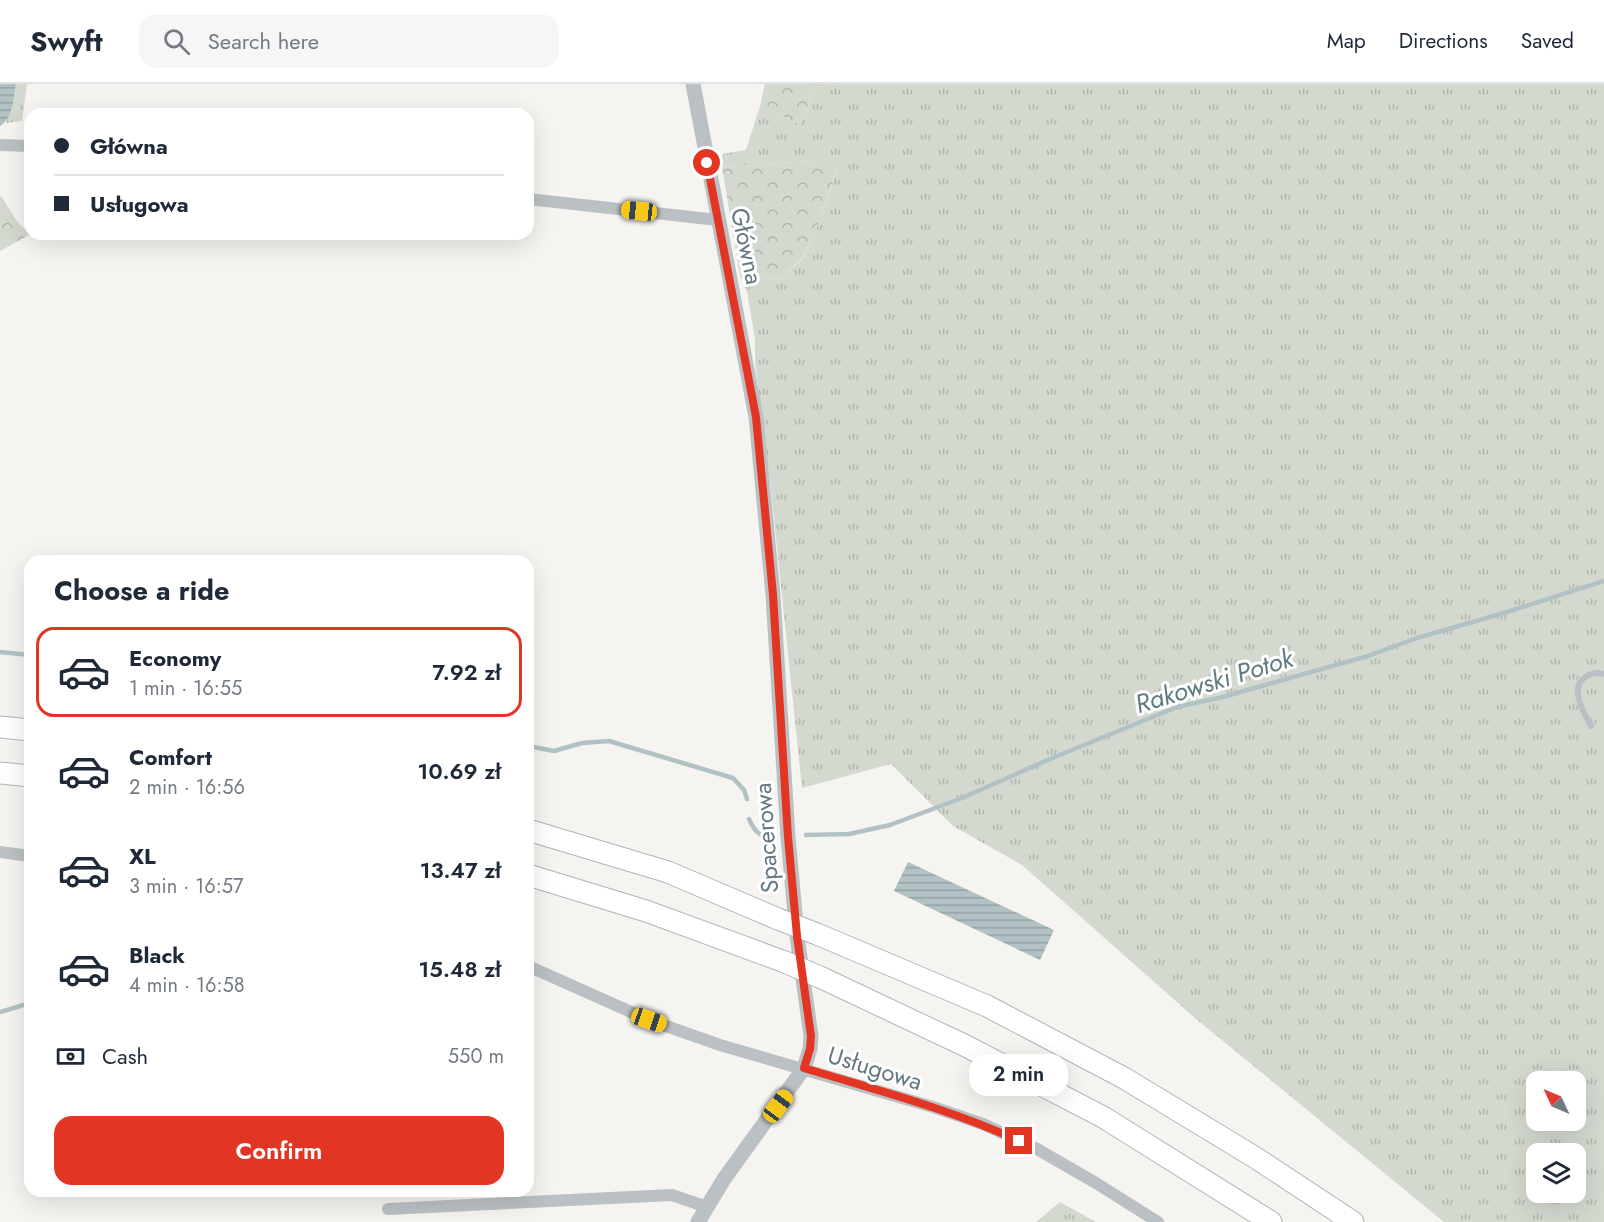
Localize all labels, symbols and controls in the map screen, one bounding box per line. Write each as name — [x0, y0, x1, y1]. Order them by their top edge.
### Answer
search box — [139, 14, 559, 68]
text: Swyft — [30, 21, 103, 62]
icon: search — [160, 25, 193, 58]
text: Search here — [208, 25, 319, 57]
text: Map — [1327, 26, 1366, 56]
text: Directions — [1399, 26, 1488, 56]
text: Saved — [1521, 26, 1574, 56]
text: Główna — [90, 130, 168, 162]
route start — [693, 149, 720, 176]
text: Usługowa — [90, 188, 189, 220]
car — [620, 200, 658, 222]
street label: Główna — [722, 205, 772, 287]
text: Choose a ride — [54, 571, 229, 610]
water label: Rakowski Potok — [1130, 638, 1299, 723]
text: Economy — [129, 642, 221, 674]
icon: car — [57, 645, 111, 699]
text: 7.92 zł — [432, 656, 501, 688]
text: 1 min · 16:55 — [129, 674, 242, 703]
text: Comfort — [129, 741, 212, 773]
icon: car — [57, 744, 111, 798]
text: 10.69 zł — [418, 755, 501, 787]
text: 2 min · 16:56 — [129, 773, 245, 802]
street label: Spacerowa — [745, 782, 787, 894]
text: XL — [129, 840, 156, 872]
icon: car — [57, 843, 111, 897]
text: 13.47 zł — [420, 854, 501, 886]
text: 3 min · 16:57 — [129, 872, 244, 901]
text: Black — [129, 939, 185, 971]
icon: car — [57, 942, 111, 996]
text: 15.48 zł — [418, 953, 501, 985]
text: 4 min · 16:58 — [129, 971, 245, 1000]
car — [629, 1006, 669, 1034]
street label: Usługowa — [823, 1037, 927, 1099]
icon: cash — [54, 1040, 87, 1073]
text: Cash — [102, 1040, 148, 1072]
text: 550 m — [448, 1042, 504, 1071]
callout: 2 min — [970, 1054, 1068, 1096]
text: 2 min — [993, 1060, 1044, 1089]
north arrow — [1526, 1071, 1586, 1131]
map controls — [1526, 1071, 1586, 1203]
car — [760, 1086, 796, 1126]
button: Confirm — [54, 1116, 504, 1185]
route end — [1005, 1127, 1032, 1154]
button: layers — [1526, 1143, 1586, 1203]

